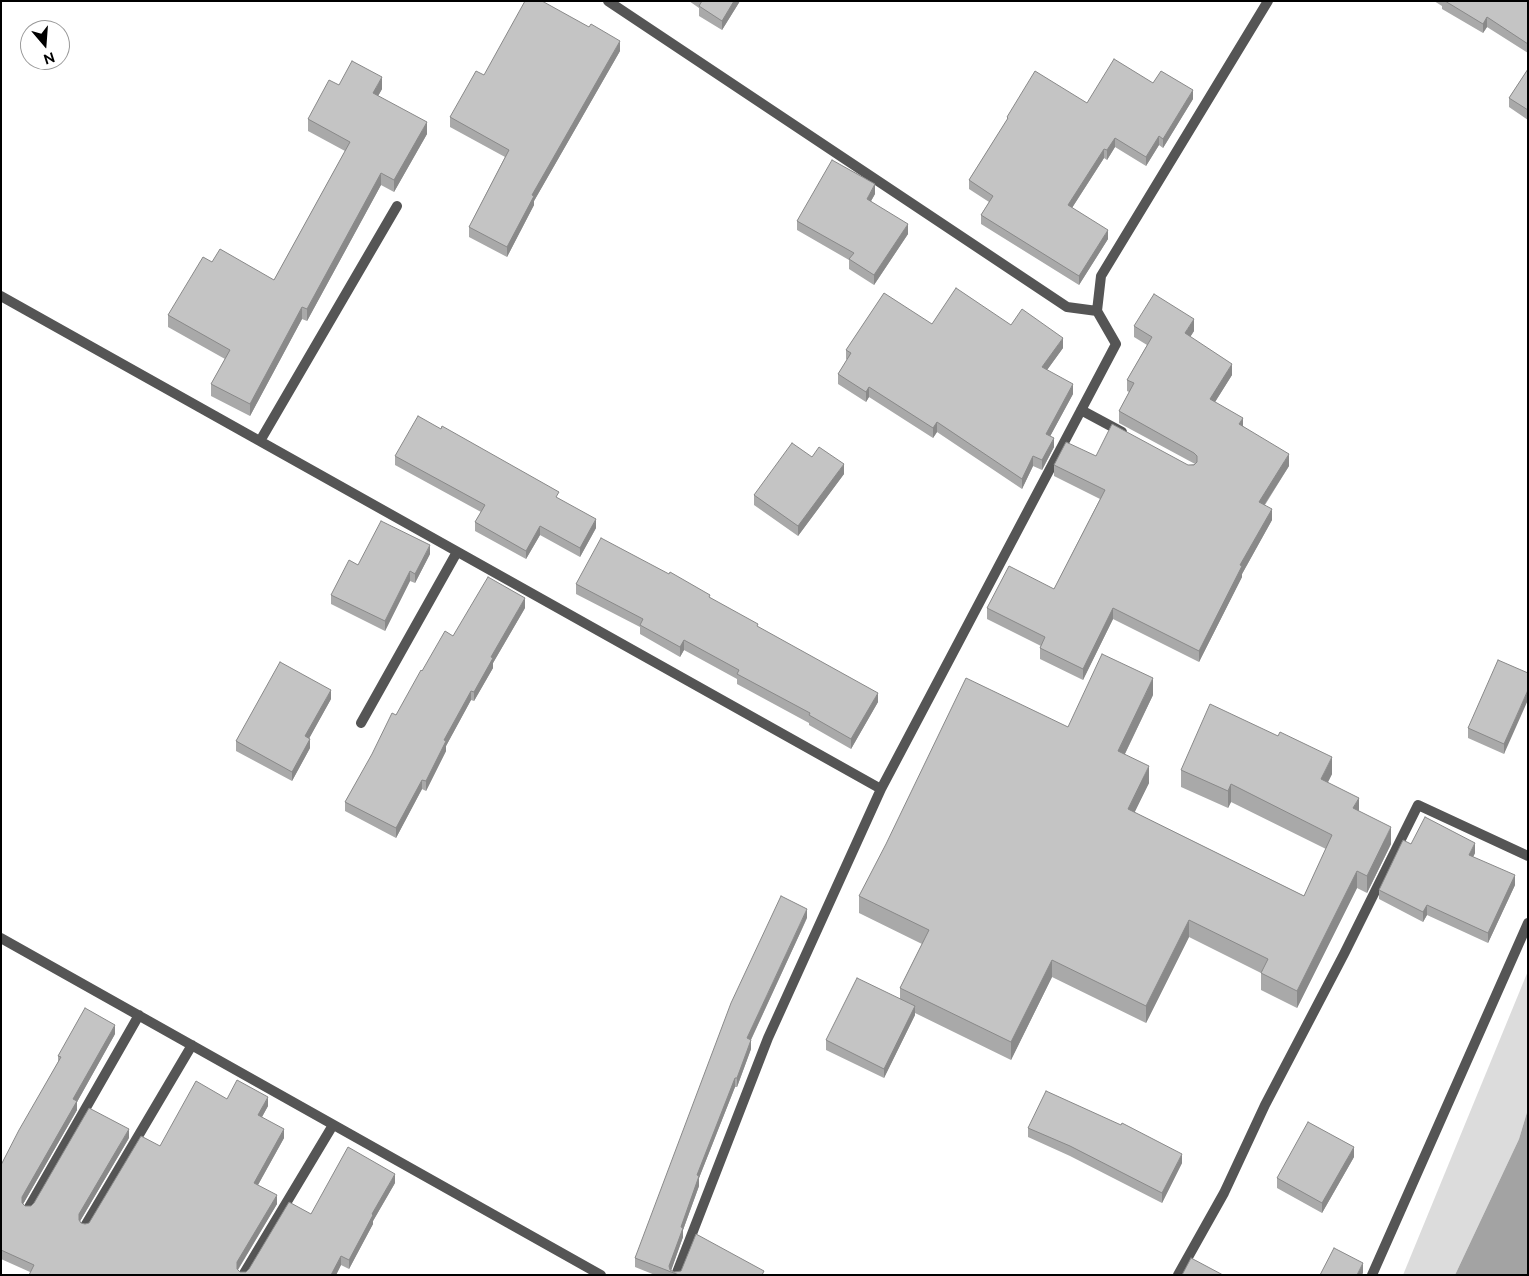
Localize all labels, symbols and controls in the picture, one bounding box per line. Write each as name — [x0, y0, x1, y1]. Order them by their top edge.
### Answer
north arrow — [20, 20, 70, 70]
text: N — [42, 49, 57, 68]

